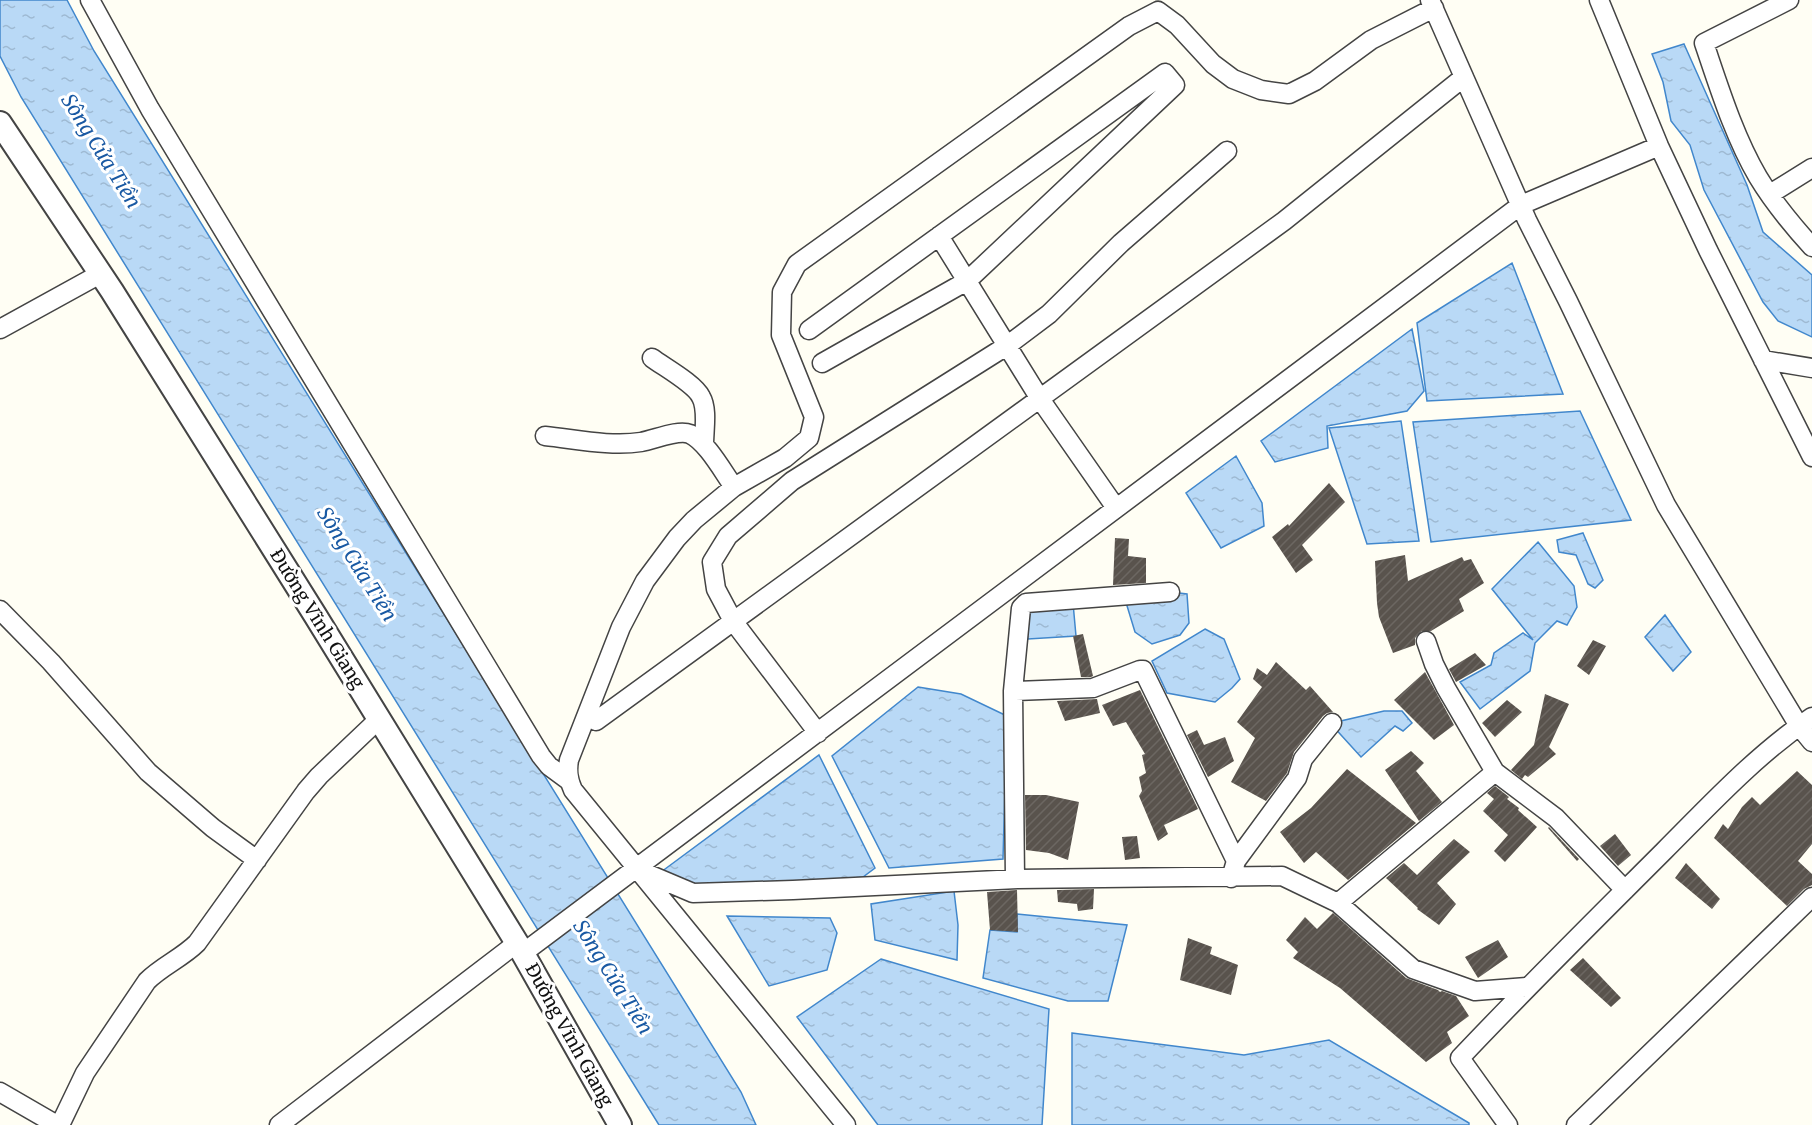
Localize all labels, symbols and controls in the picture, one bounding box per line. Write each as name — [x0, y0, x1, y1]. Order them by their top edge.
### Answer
water label: Sông Cửa Tiền — [56, 89, 147, 213]
water label: Sông Cửa Tiền — [312, 502, 403, 626]
street label: Đường Vĩnh Giang — [265, 545, 370, 693]
water label: Sông Cửa Tiền — [568, 915, 659, 1039]
street label: Đường Vĩnh Giang — [520, 959, 618, 1111]

